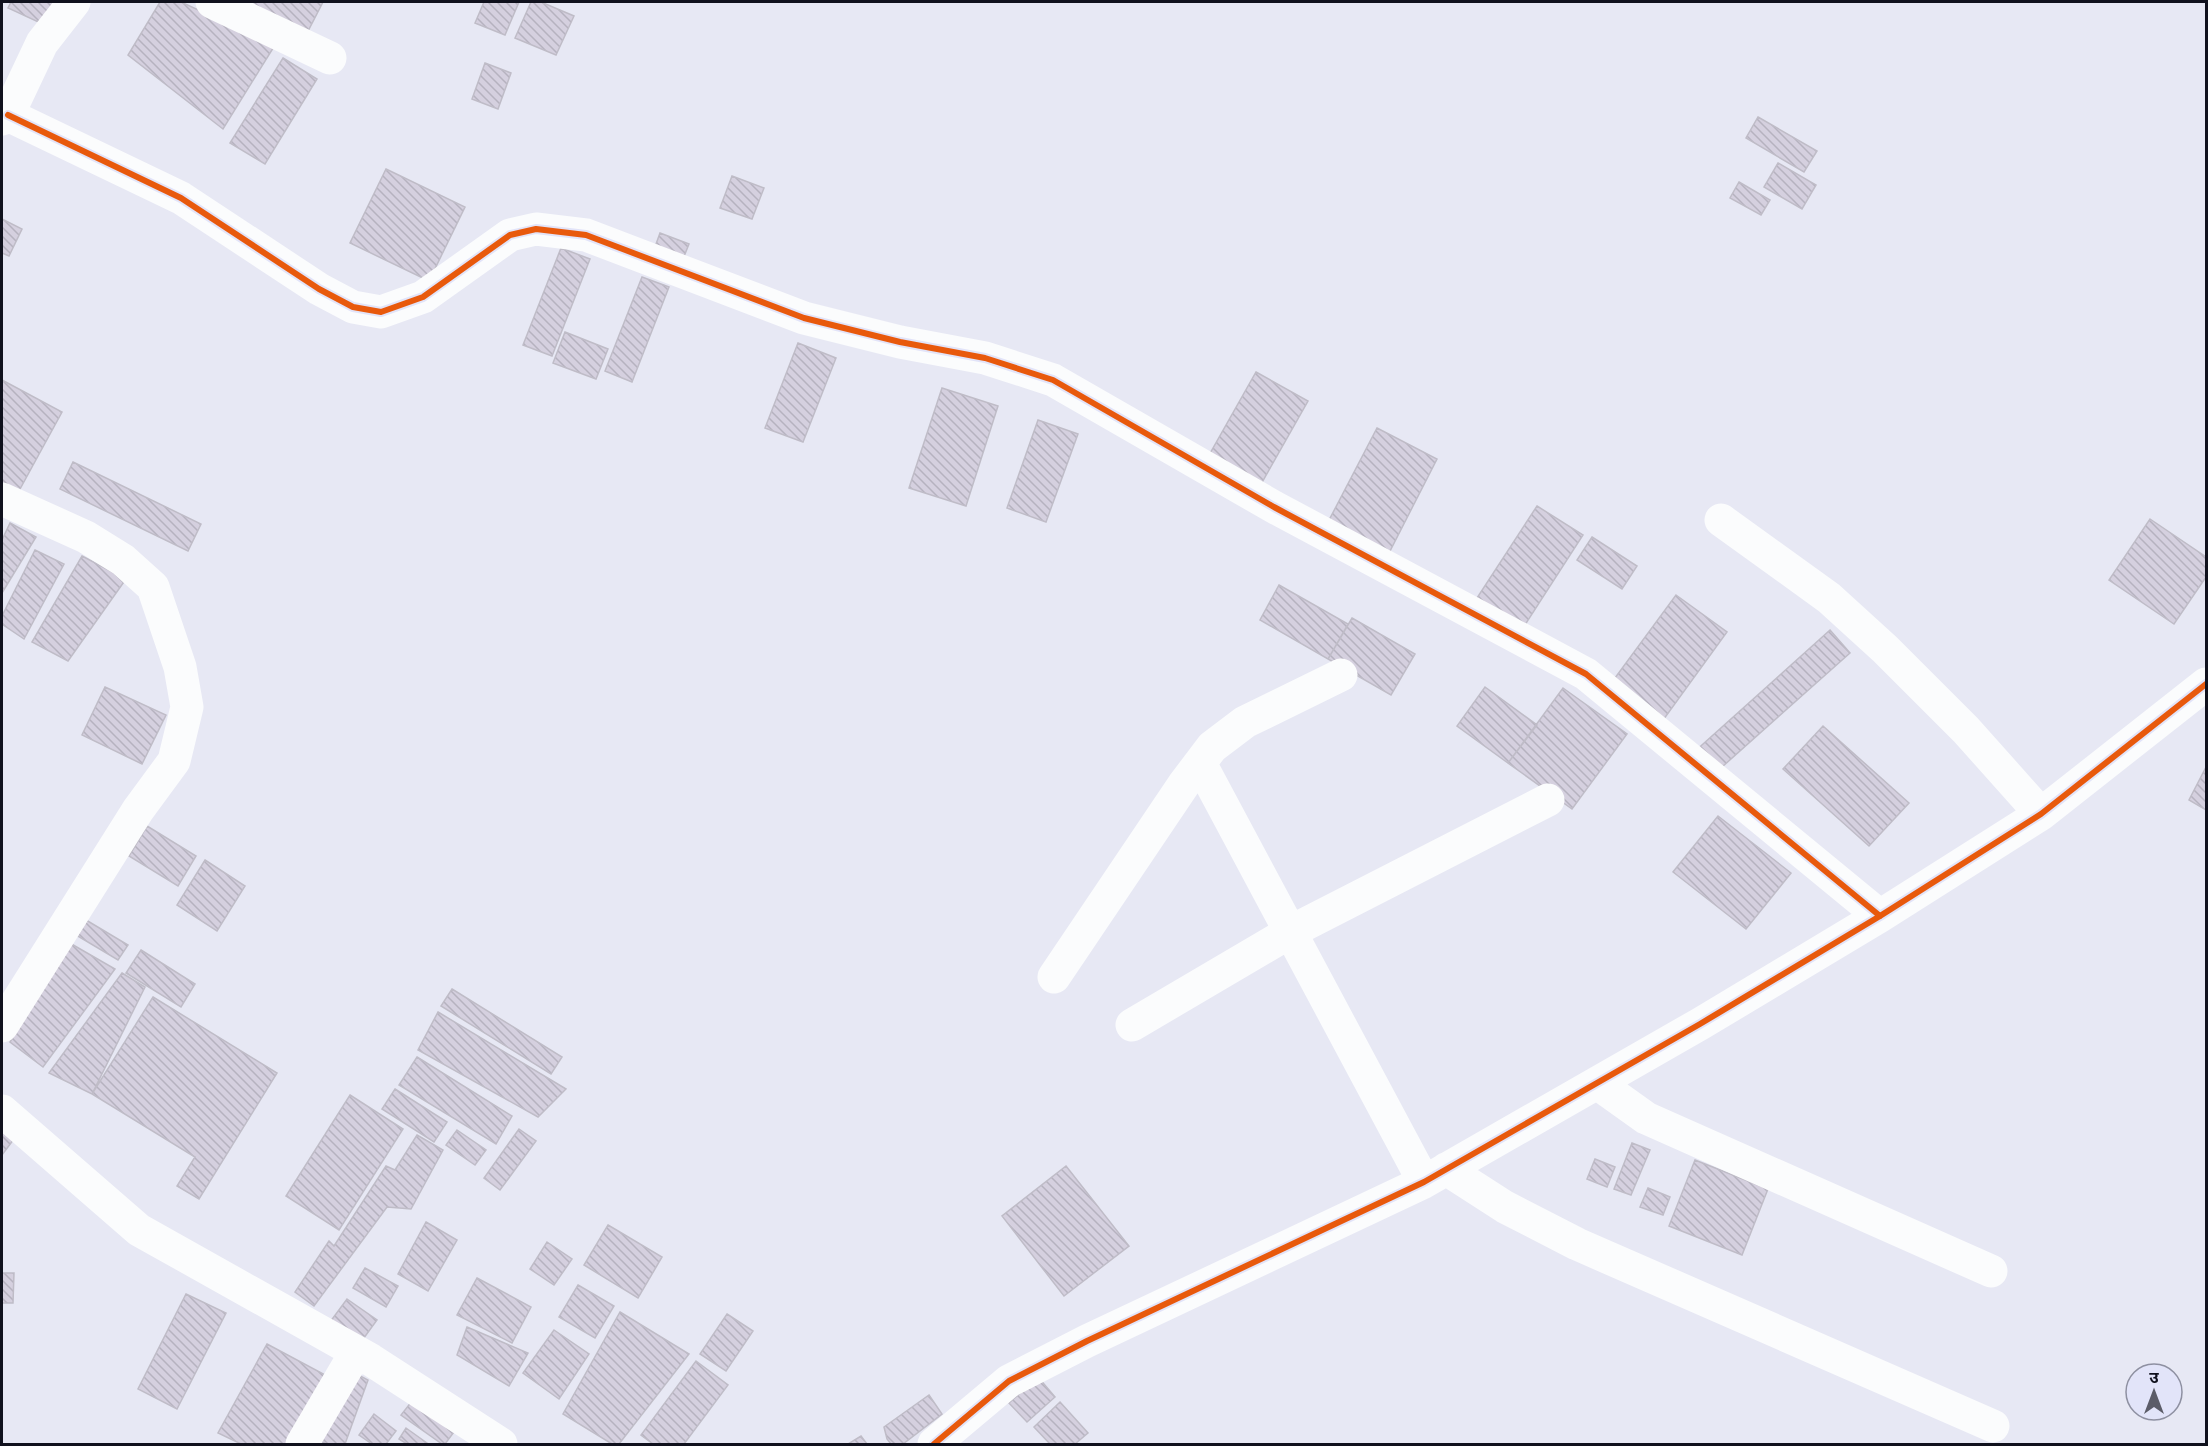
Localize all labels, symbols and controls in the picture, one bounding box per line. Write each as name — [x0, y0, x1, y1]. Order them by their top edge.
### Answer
north arrow — [2124, 1362, 2184, 1422]
text: उ — [2149, 1367, 2159, 1387]

